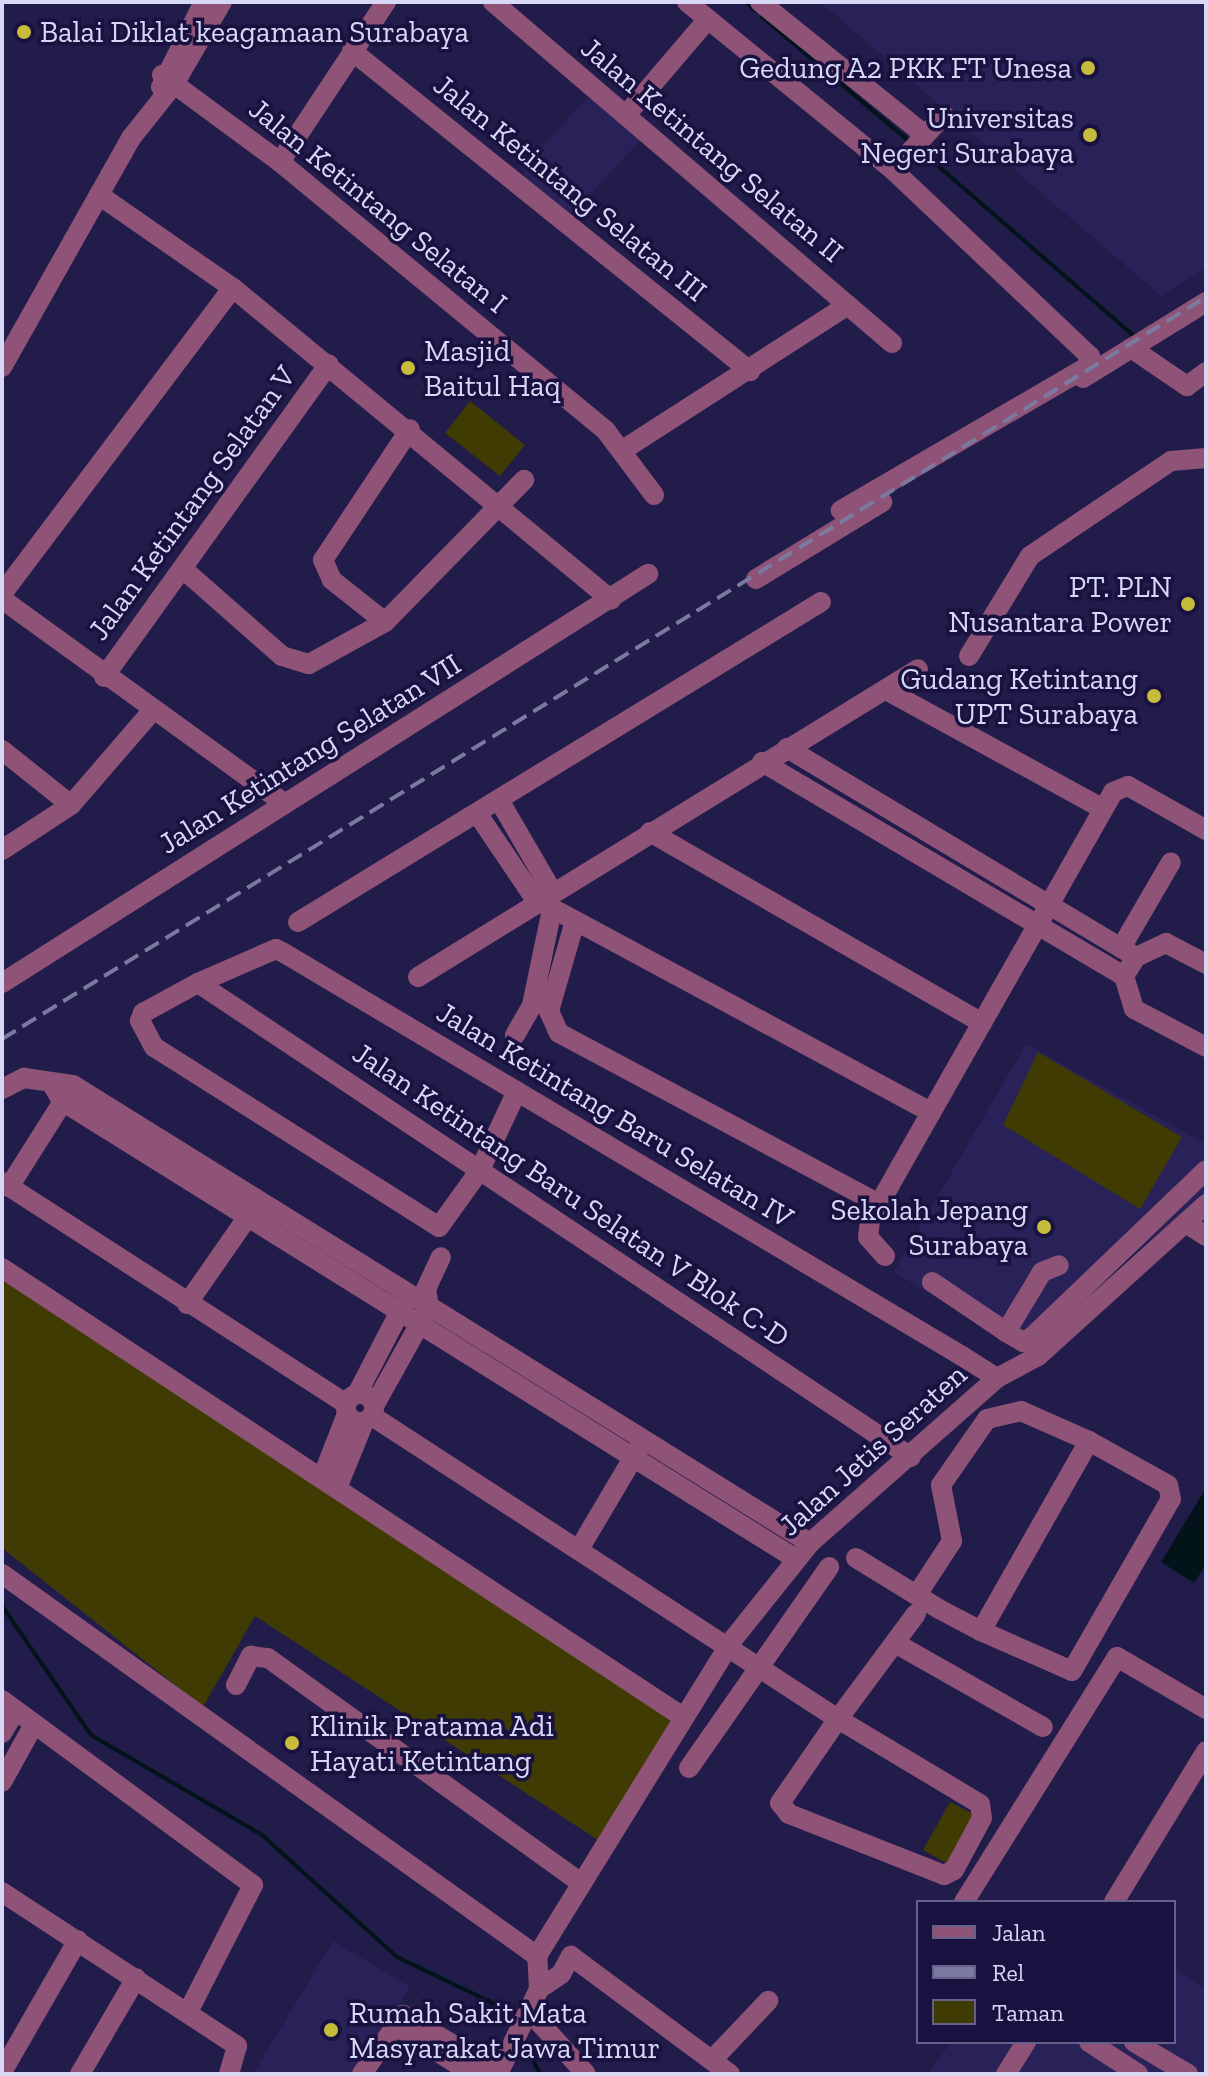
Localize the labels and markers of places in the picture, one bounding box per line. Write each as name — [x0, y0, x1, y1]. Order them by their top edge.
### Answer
place label: Balai Diklat keagamaan Surabaya — [40, 14, 469, 50]
marker: Balai Diklat keagamaan Surabaya — [15, 23, 33, 41]
place label: Gedung A2 PKK FT Unesa — [738, 50, 1072, 86]
marker: Gedung A2 PKK FT Unesa — [1079, 59, 1097, 77]
place label: Universitas Negeri Surabaya — [860, 100, 1074, 170]
marker: Universitas Negeri Surabaya — [1081, 126, 1099, 144]
place label: Masjid Baitul Haq — [424, 333, 561, 404]
marker: Masjid Baitul Haq — [399, 359, 417, 377]
place label: PT. PLN Nusantara Power — [948, 569, 1172, 640]
marker: PT. PLN Nusantara Power — [1179, 595, 1197, 613]
place label: Gudang Ketintang UPT Surabaya — [900, 661, 1138, 732]
marker: Gudang Ketintang UPT Surabaya — [1145, 687, 1163, 705]
place label: Sekolah Jepang Surabaya — [830, 1192, 1028, 1262]
marker: Sekolah Jepang Surabaya — [1035, 1218, 1053, 1236]
place label: Klinik Pratama Adi Hayati Ketintang — [310, 1708, 555, 1778]
marker: Klinik Pratama Adi Hayati Ketintang — [281, 1732, 303, 1754]
place label: Rumah Sakit Mata Masyarakat Jawa Timur — [349, 1995, 661, 2066]
marker: Rumah Sakit Mata Masyarakat Jawa Timur — [320, 2019, 342, 2041]

